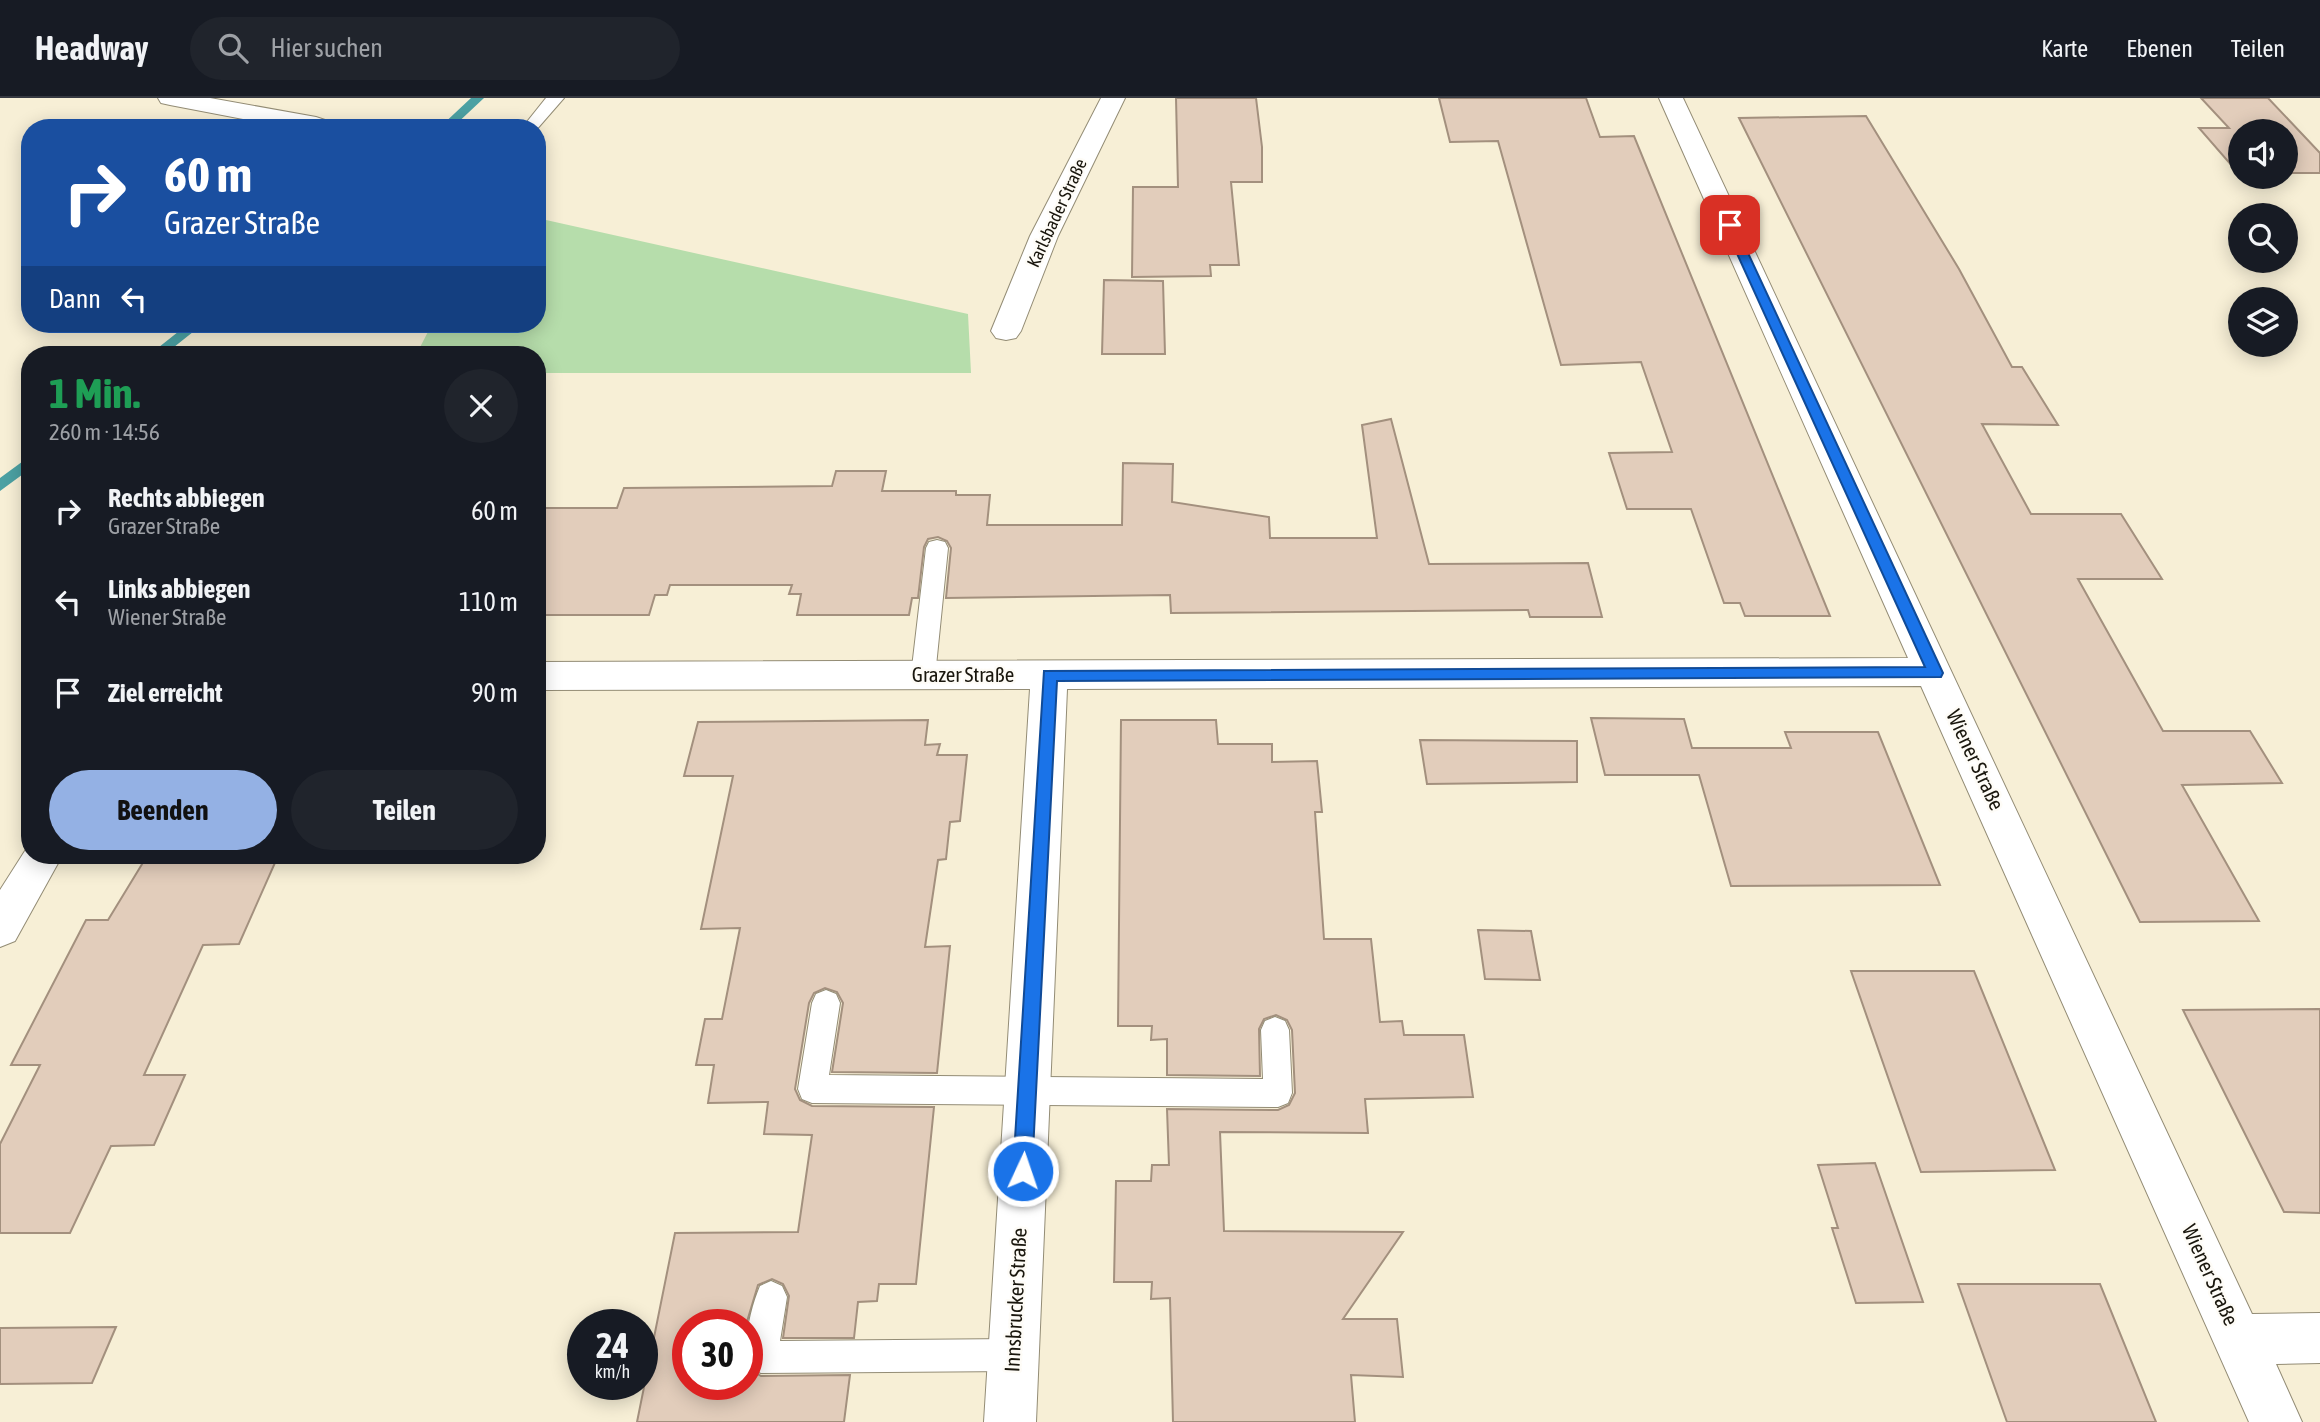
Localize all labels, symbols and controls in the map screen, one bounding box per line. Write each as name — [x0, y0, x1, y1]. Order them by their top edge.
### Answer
search box — [190, 17, 680, 80]
text: Headway — [35, 29, 148, 67]
icon: search — [214, 29, 252, 67]
text: Hier suchen — [270, 33, 383, 63]
text: Karte — [2041, 35, 2088, 62]
text: Ebenen — [2126, 35, 2193, 62]
text: Teilen — [2231, 35, 2285, 62]
map controls — [2228, 119, 2298, 357]
button: sound — [2228, 119, 2298, 189]
text: 60 m — [164, 146, 252, 202]
icon: right — [49, 147, 140, 238]
street label: Karlsbader Straße — [1022, 155, 1091, 270]
pin — [1700, 195, 1760, 255]
button: search — [2228, 203, 2298, 273]
text: Grazer Straße — [164, 204, 320, 241]
icon: arrive — [1711, 206, 1749, 244]
icon: left — [115, 280, 153, 318]
text: Dann — [49, 284, 101, 314]
button: layers — [2228, 287, 2298, 357]
text: 1 Min. — [49, 369, 140, 417]
button: close — [444, 369, 518, 443]
text: 260 m · 14:56 — [49, 419, 160, 445]
text: Rechts abbiegen — [108, 483, 265, 513]
icon: right — [49, 492, 87, 530]
text: 60 m — [471, 496, 518, 526]
text: Grazer Straße — [108, 513, 220, 539]
text: Links abbiegen — [108, 574, 250, 604]
icon: left — [49, 583, 87, 621]
text: 110 m — [459, 587, 518, 617]
text: Wiener Straße — [108, 604, 227, 630]
street label: Grazer Straße — [912, 662, 1014, 686]
icon: arrive — [49, 674, 87, 712]
text: Ziel erreicht — [108, 678, 223, 708]
text: 90 m — [471, 678, 518, 708]
street label: Wiener Straße — [1942, 705, 2010, 814]
button: Beenden — [49, 770, 277, 850]
button: Teilen — [291, 770, 518, 850]
position arrow — [986, 1134, 1060, 1208]
street label: Wiener Straße — [2178, 1220, 2244, 1329]
street label: Innsbrucker Straße — [999, 1227, 1031, 1373]
speed limit sign: 30 — [672, 1309, 763, 1400]
text: 24 — [596, 1325, 629, 1365]
text: km/h — [595, 1361, 630, 1382]

